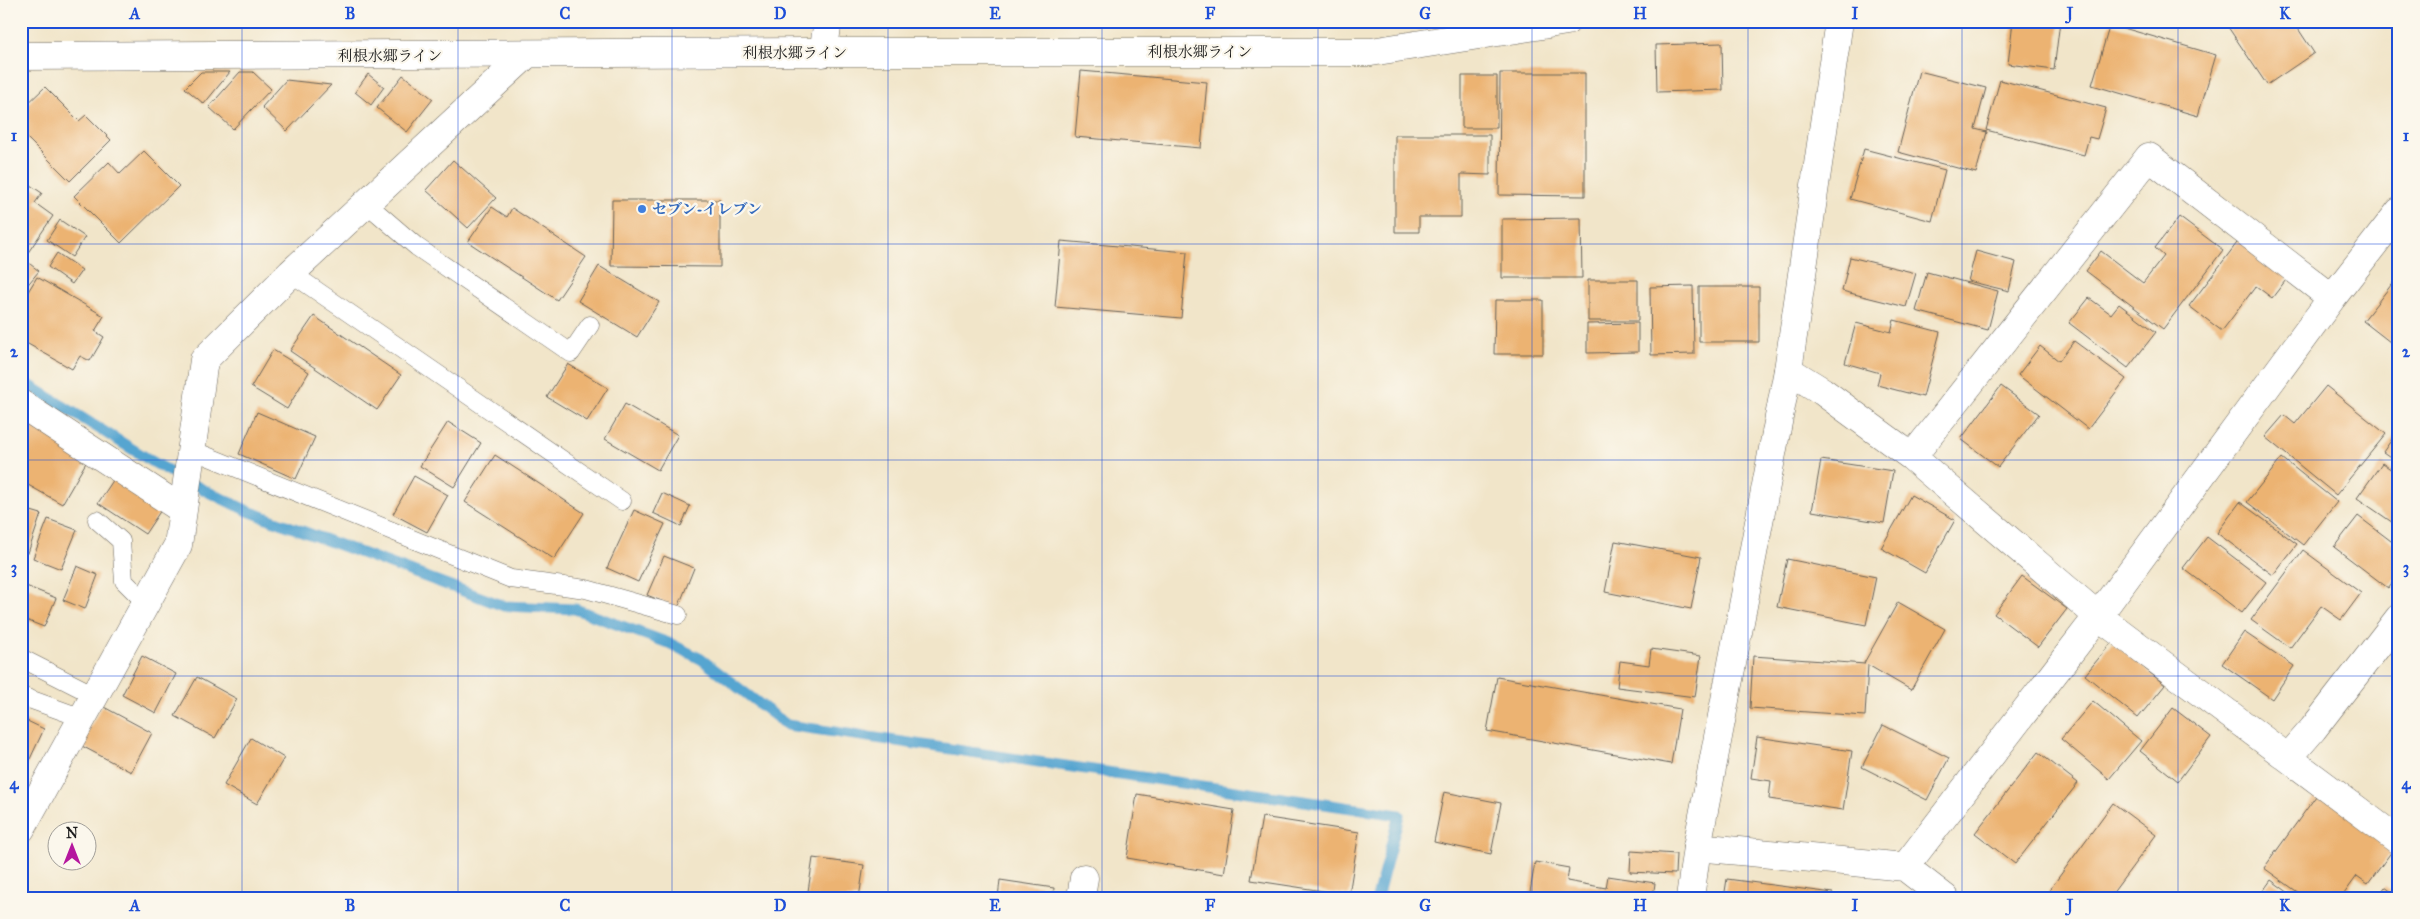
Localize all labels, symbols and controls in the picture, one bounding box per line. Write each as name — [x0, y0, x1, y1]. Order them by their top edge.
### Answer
text: A — [129, 4, 141, 23]
text: B — [345, 4, 355, 23]
text: C — [560, 4, 571, 23]
text: D — [774, 4, 787, 23]
text: E — [989, 4, 1001, 23]
text: F — [1205, 4, 1216, 23]
text: G — [1419, 4, 1431, 23]
text: H — [1633, 4, 1647, 23]
text: I — [1852, 4, 1859, 23]
text: J — [2065, 4, 2074, 24]
text: K — [2279, 4, 2291, 23]
street label: 利根水郷ライン — [1148, 43, 1252, 61]
street label: 利根水郷ライン — [743, 44, 847, 62]
street label: 利根水郷ライン — [338, 47, 442, 65]
text: 1 — [11, 126, 18, 145]
text: 1 — [2403, 126, 2410, 145]
place label: セブン-イレブン — [652, 200, 762, 218]
marker: セブン-イレブン — [636, 203, 648, 215]
text: 2 — [10, 342, 19, 361]
text: 2 — [2402, 342, 2411, 361]
text: 3 — [11, 558, 17, 578]
text: 3 — [2403, 558, 2409, 578]
text: 4 — [10, 774, 20, 794]
text: 4 — [2402, 774, 2412, 794]
north arrow — [48, 822, 98, 872]
text: N — [66, 825, 78, 842]
text: A — [129, 896, 141, 915]
text: B — [345, 896, 355, 915]
text: C — [560, 896, 571, 915]
text: D — [774, 896, 787, 915]
text: E — [989, 896, 1001, 915]
text: F — [1205, 896, 1216, 915]
text: G — [1419, 896, 1431, 915]
text: H — [1633, 896, 1647, 915]
text: I — [1852, 896, 1859, 915]
text: J — [2065, 896, 2074, 916]
text: K — [2279, 896, 2291, 915]

